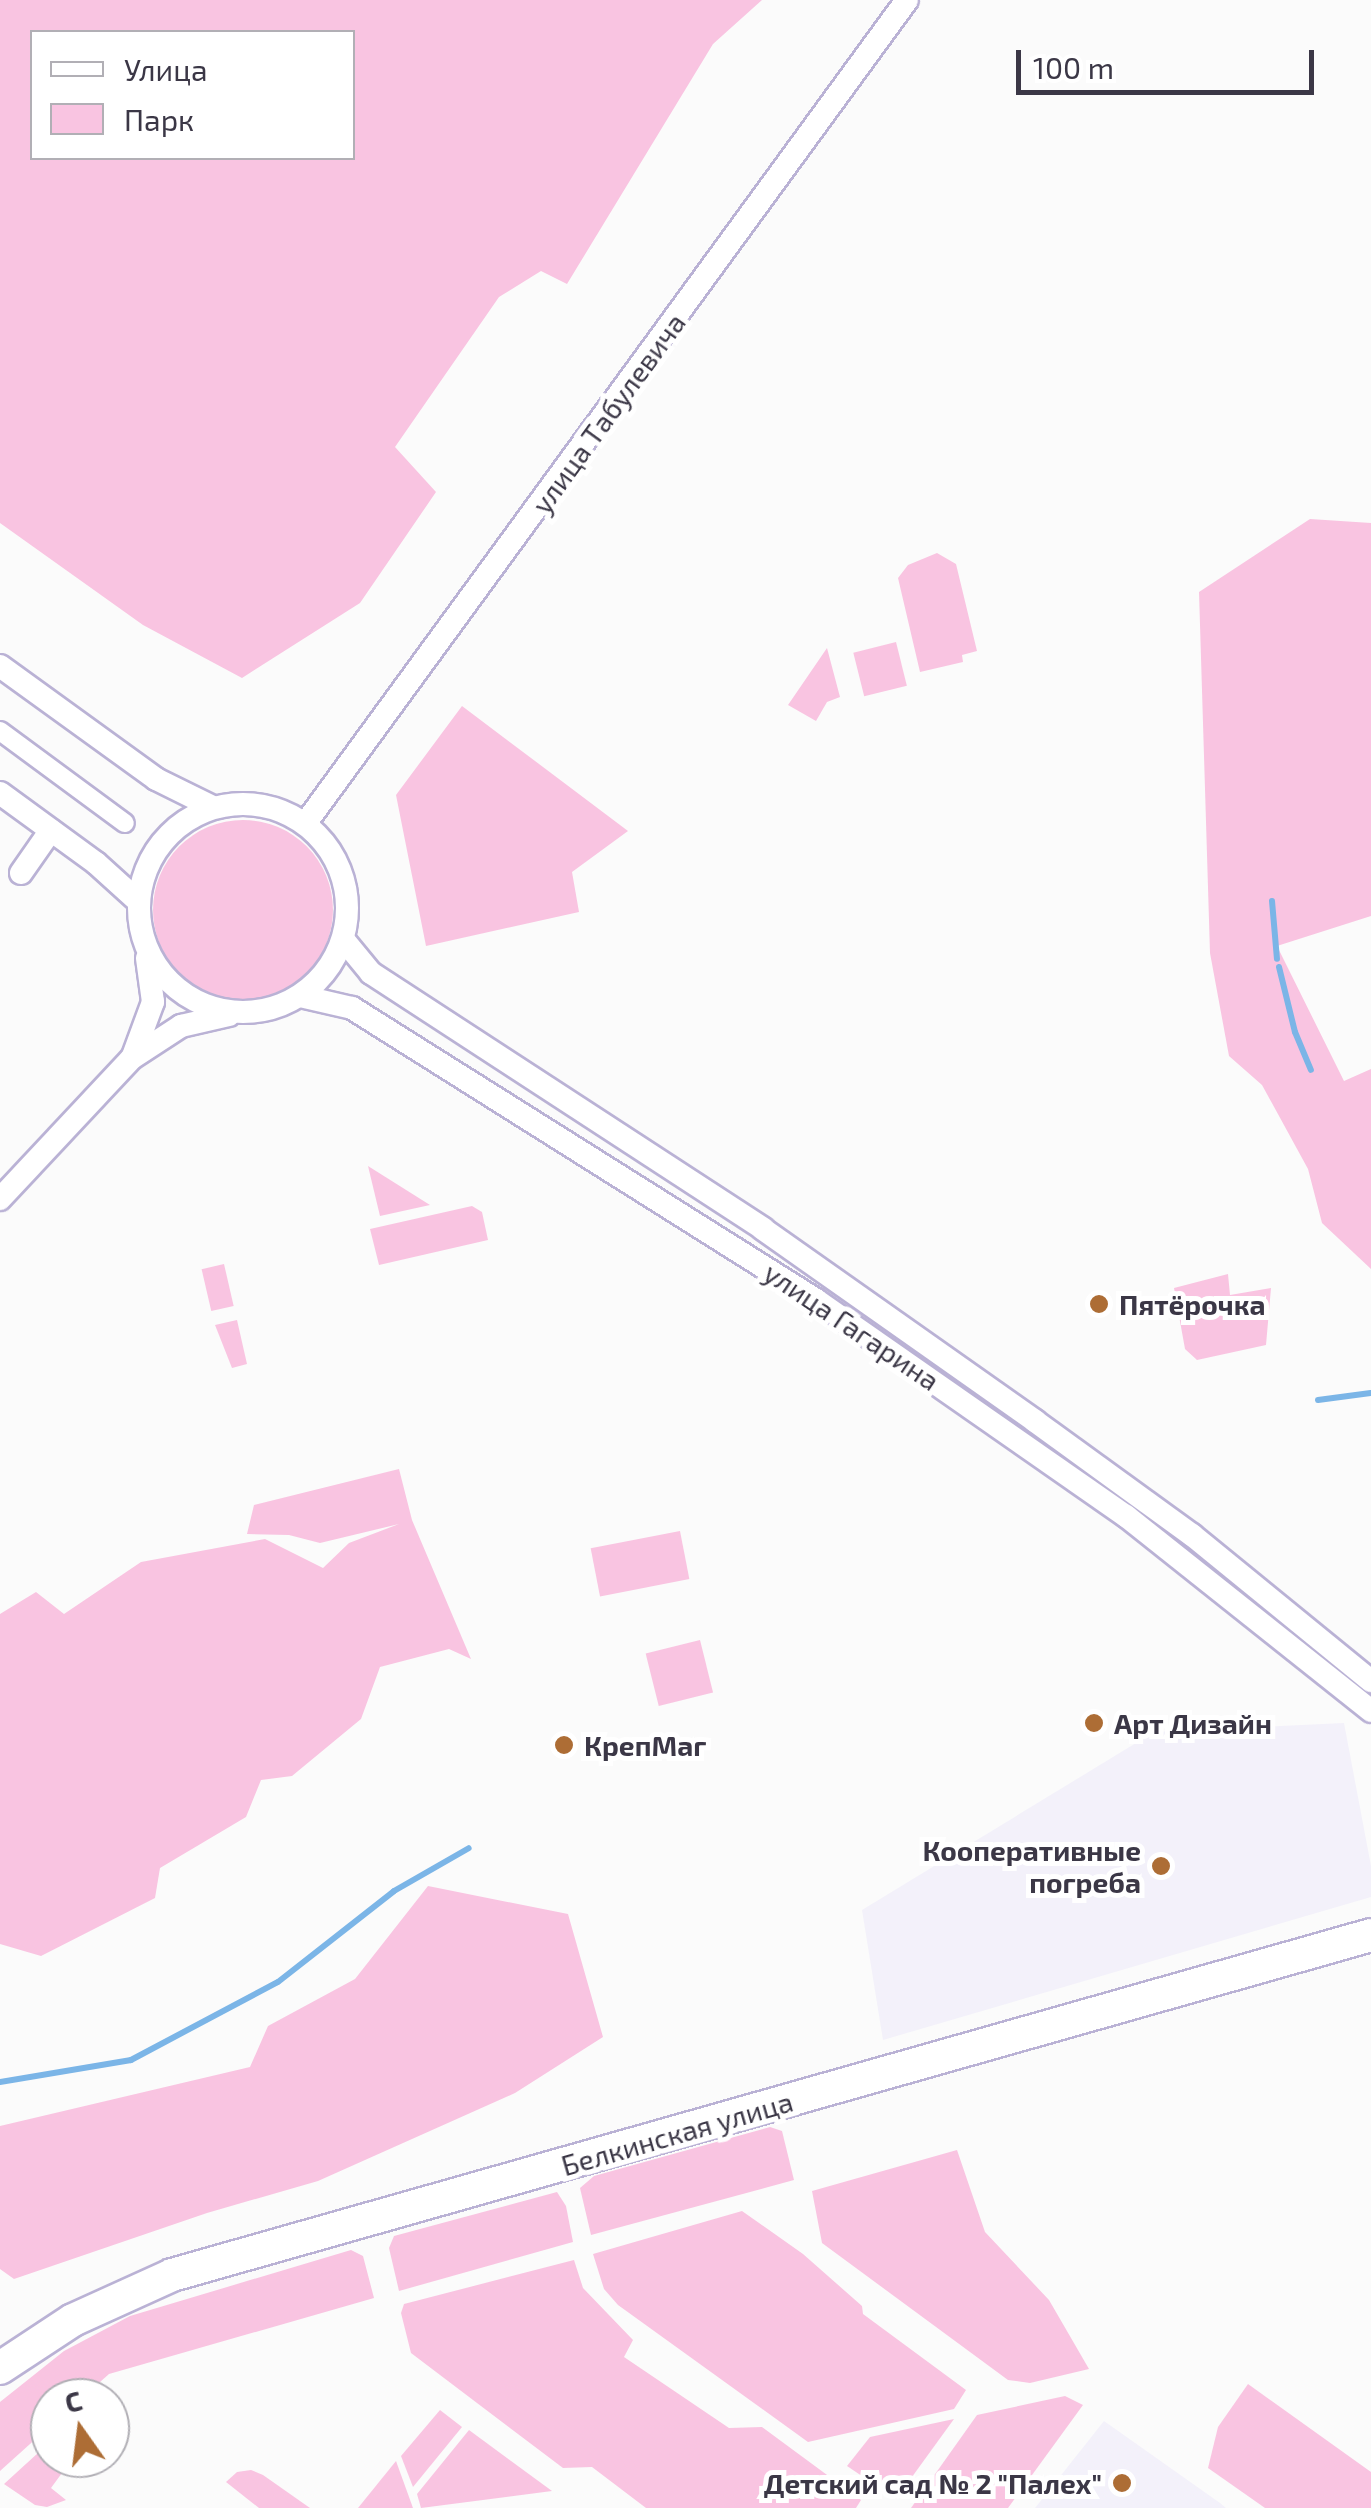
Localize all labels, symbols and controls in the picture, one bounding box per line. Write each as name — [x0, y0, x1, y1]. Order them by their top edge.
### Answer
legend — [30, 30, 355, 160]
scale bar — [1021, 30, 1318, 92]
text: 100 m — [1033, 49, 1114, 85]
text: Улица — [124, 51, 208, 87]
text: Парк — [124, 101, 194, 137]
street label: улица Табулевича — [524, 306, 692, 520]
street label: улица Гагарина — [758, 1255, 946, 1397]
place label: Пятёрочка — [1119, 1287, 1266, 1321]
marker: Пятёрочка — [1088, 1293, 1110, 1315]
place label: Арт Дизайн — [1114, 1706, 1272, 1740]
marker: Арт Дизайн — [1083, 1712, 1105, 1734]
place label: КрепМаг — [584, 1728, 706, 1762]
marker: КрепМаг — [553, 1734, 575, 1756]
place label: Кооперативные погреба — [922, 1833, 1141, 1899]
marker: Кооперативные погреба — [1150, 1855, 1172, 1877]
street label: Белкинская улица — [557, 2084, 797, 2182]
north arrow — [30, 2378, 130, 2478]
text: С — [61, 2382, 85, 2419]
place label: Детский сад № 2 "Палех" — [763, 2466, 1102, 2500]
marker: Детский сад № 2 "Палех" — [1111, 2472, 1133, 2494]

